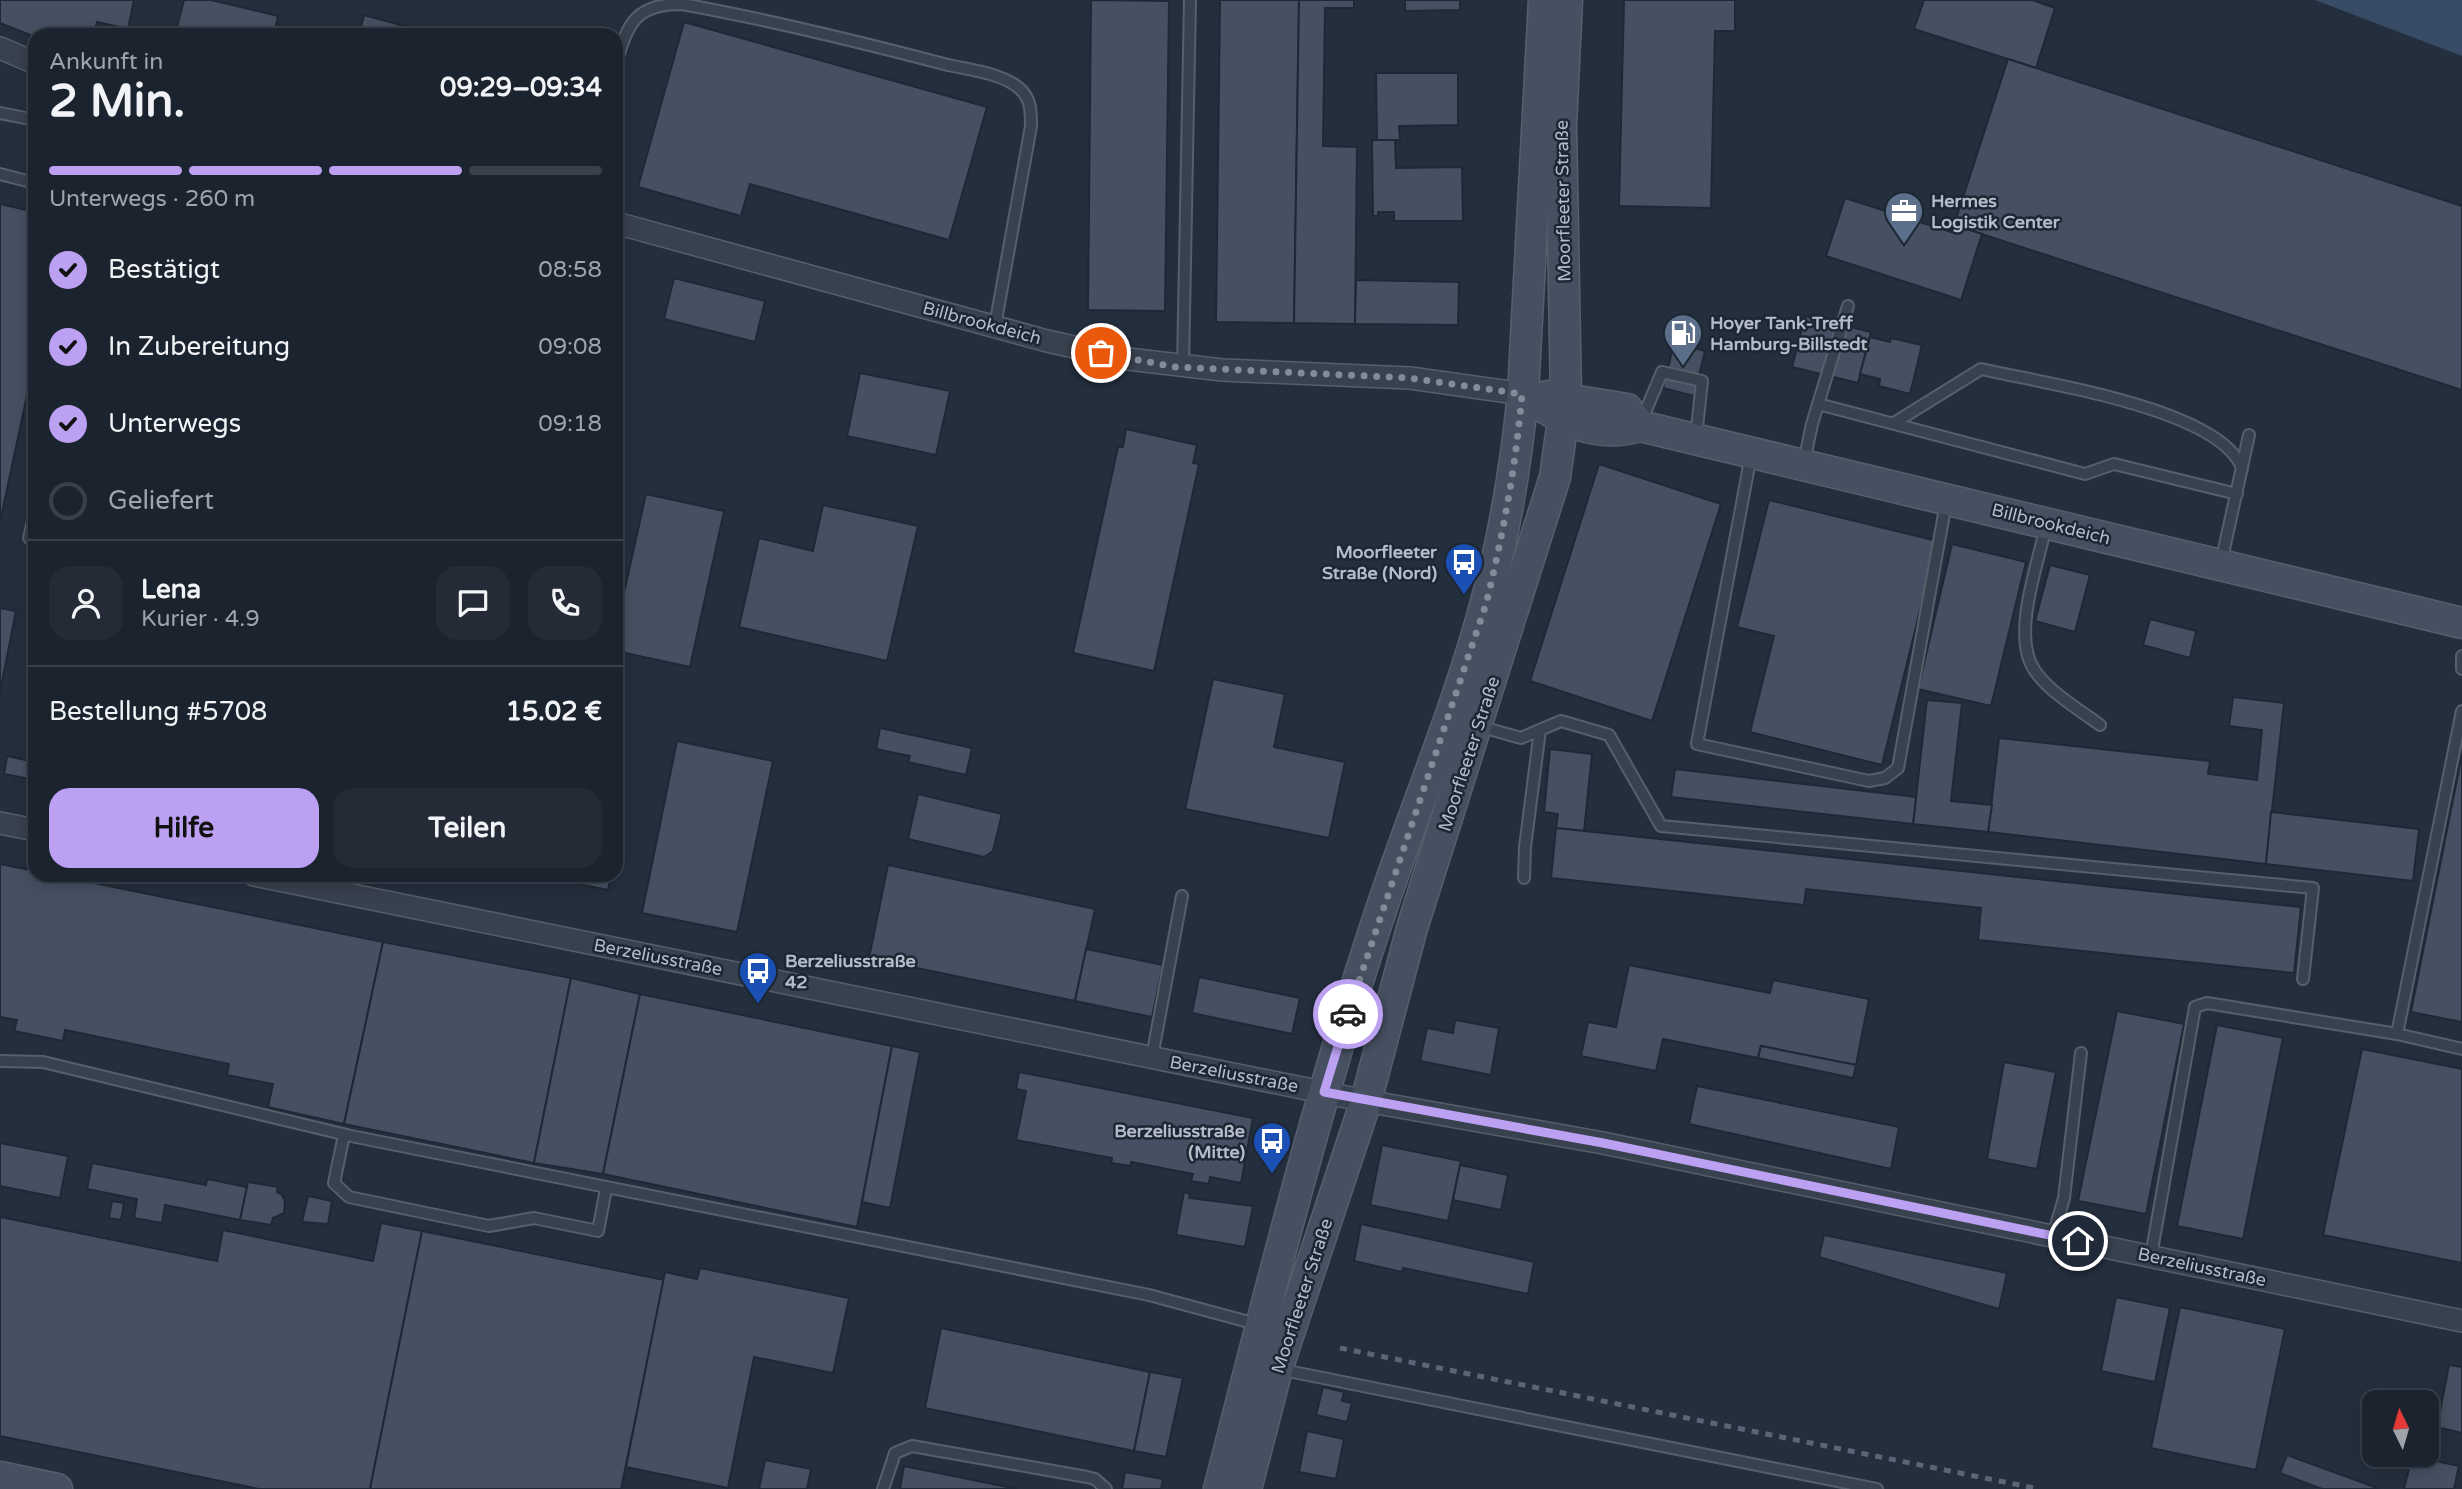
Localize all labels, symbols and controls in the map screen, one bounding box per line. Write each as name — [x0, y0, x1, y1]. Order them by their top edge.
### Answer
text: Ankunft in — [49, 48, 163, 76]
text: 09:29–09:34 — [440, 72, 602, 103]
text: 2 Min. — [49, 74, 185, 129]
street label: Moorfleeter Straße — [1551, 120, 1575, 282]
text: Unterwegs · 260 m — [49, 185, 255, 213]
office icon: Hermes Logistik Center — [1883, 190, 1925, 245]
place label: Hermes Logistik Center — [1931, 190, 2061, 233]
icon: check — [49, 251, 87, 289]
text: Bestätigt — [108, 254, 220, 285]
text: 08:58 — [538, 256, 602, 284]
street label: Billbrookdeich — [920, 297, 1044, 349]
fuel station icon: Hoyer Tank-Treff Hamburg-Billstedt — [1662, 312, 1704, 367]
place label: Hoyer Tank-Treff Hamburg-Billstedt — [1710, 312, 1868, 355]
pin — [1071, 323, 1131, 383]
icon: check — [49, 328, 87, 366]
text: In Zubereitung — [108, 331, 290, 362]
text: 09:08 — [538, 333, 602, 361]
icon: bag — [1082, 334, 1120, 372]
icon: check — [49, 405, 87, 443]
text: Unterwegs — [108, 408, 241, 439]
text: 09:18 — [538, 410, 602, 438]
text: Geliefert — [108, 485, 214, 516]
street label: Billbrookdeich — [1989, 499, 2113, 549]
place label: Moorfleeter Straße (Nord) — [1322, 541, 1438, 584]
bus stop icon: Moorfleeter Straße (Nord) — [1443, 541, 1485, 596]
button: person — [49, 566, 123, 640]
button: chat — [436, 566, 510, 640]
button: phone — [528, 566, 602, 640]
text: Lena — [141, 574, 201, 605]
text: Kurier · 4.9 — [141, 605, 260, 633]
street label: Moorfleeter Straße — [1434, 674, 1504, 834]
text: Bestellung #5708 — [49, 696, 267, 727]
text: 15.02 € — [506, 696, 602, 727]
button: Hilfe — [49, 788, 319, 868]
button: Teilen — [333, 788, 602, 868]
street label: Berzeliusstraße — [592, 934, 724, 980]
bus stop icon: Berzeliusstraße 42 — [737, 950, 779, 1005]
place label: Berzeliusstraße 42 — [785, 950, 916, 993]
courier — [1313, 979, 1383, 1049]
icon: car — [1329, 995, 1367, 1033]
street label: Berzeliusstraße — [1168, 1051, 1300, 1097]
place label: Berzeliusstraße (Mitte) — [1114, 1120, 1245, 1163]
bus stop icon: Berzeliusstraße (Mitte) — [1251, 1120, 1293, 1175]
pin — [2048, 1211, 2108, 1271]
street label: Moorfleeter Straße — [1267, 1216, 1337, 1376]
icon: home — [2059, 1222, 2097, 1260]
street label: Berzeliusstraße — [2136, 1243, 2268, 1291]
north arrow — [2362, 1390, 2440, 1466]
map controls — [2362, 1390, 2439, 1467]

